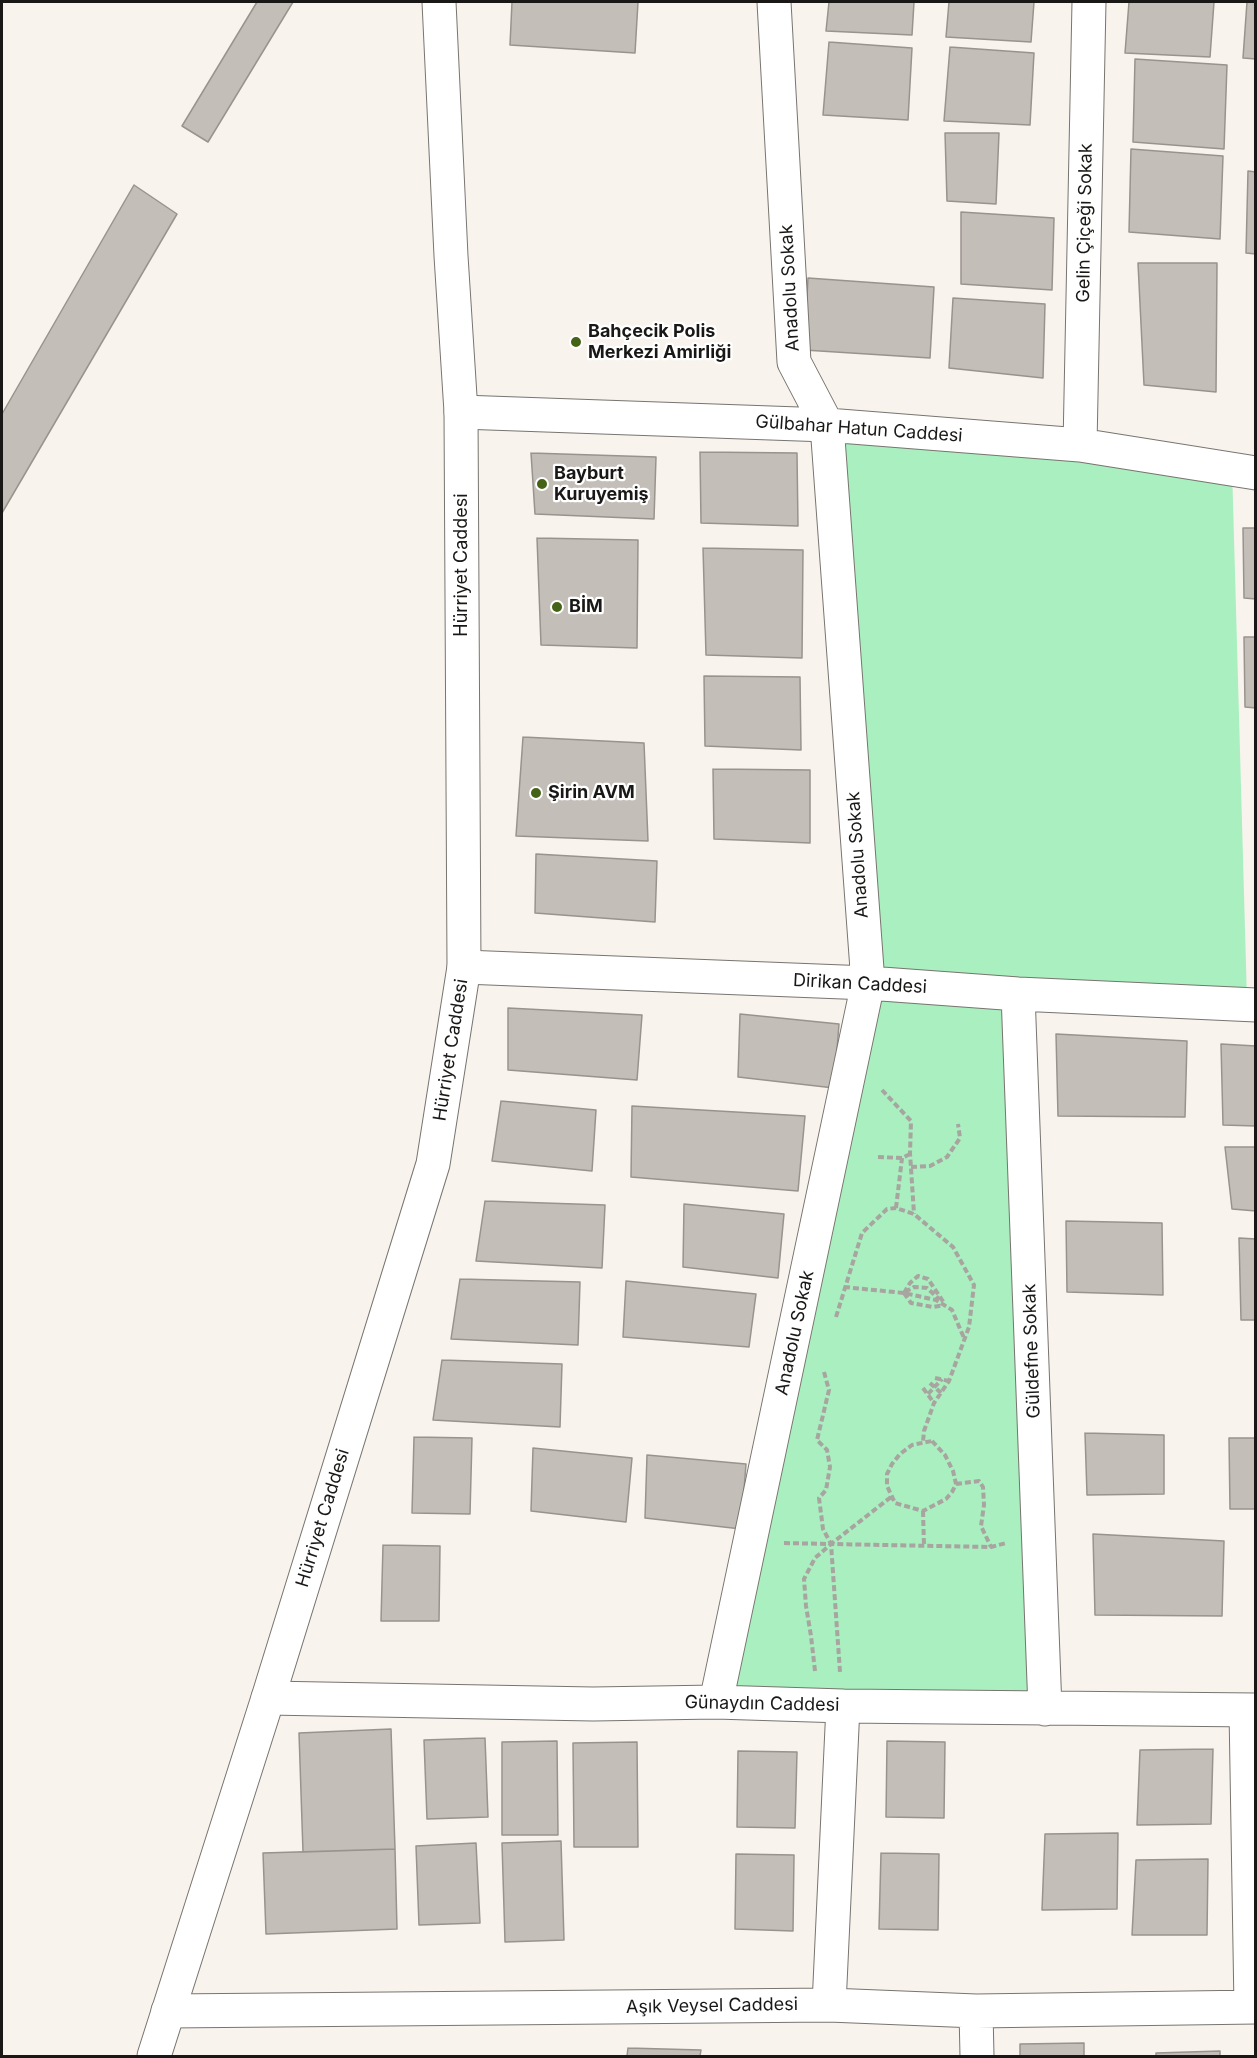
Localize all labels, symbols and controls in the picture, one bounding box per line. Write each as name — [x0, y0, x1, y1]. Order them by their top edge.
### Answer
street label: Gelin Çiçeği Sokak — [1073, 143, 1097, 303]
street label: Anadolu Sokak — [776, 224, 804, 352]
place label: Bahçecik Polis Merkezi Amirliği — [588, 321, 731, 364]
marker: Bahçecik Polis Merkezi Amirliği — [569, 335, 583, 349]
street label: Gülbahar Hatun Caddesi — [755, 411, 963, 447]
place label: Bayburt Kuruyemiş — [554, 463, 649, 506]
marker: Bayburt Kuruyemiş — [535, 477, 549, 491]
street label: Hürriyet Caddesi — [451, 493, 473, 637]
place label: BİM — [569, 596, 603, 618]
marker: BİM — [550, 600, 564, 614]
place label: Şirin AVM — [548, 782, 635, 804]
marker: Şirin AVM — [529, 786, 543, 800]
street label: Anadolu Sokak — [843, 791, 873, 919]
street label: Dirikan Caddesi — [792, 970, 928, 998]
street label: Hürriyet Caddesi — [429, 978, 473, 1122]
street label: Anadolu Sokak — [771, 1269, 819, 1397]
street label: Güldefne Sokak — [1019, 1283, 1045, 1419]
street label: Hürriyet Caddesi — [292, 1446, 354, 1590]
street label: Günaydın Caddesi — [684, 1692, 840, 1716]
street label: Aşık Veysel Caddesi — [626, 1994, 798, 2018]

